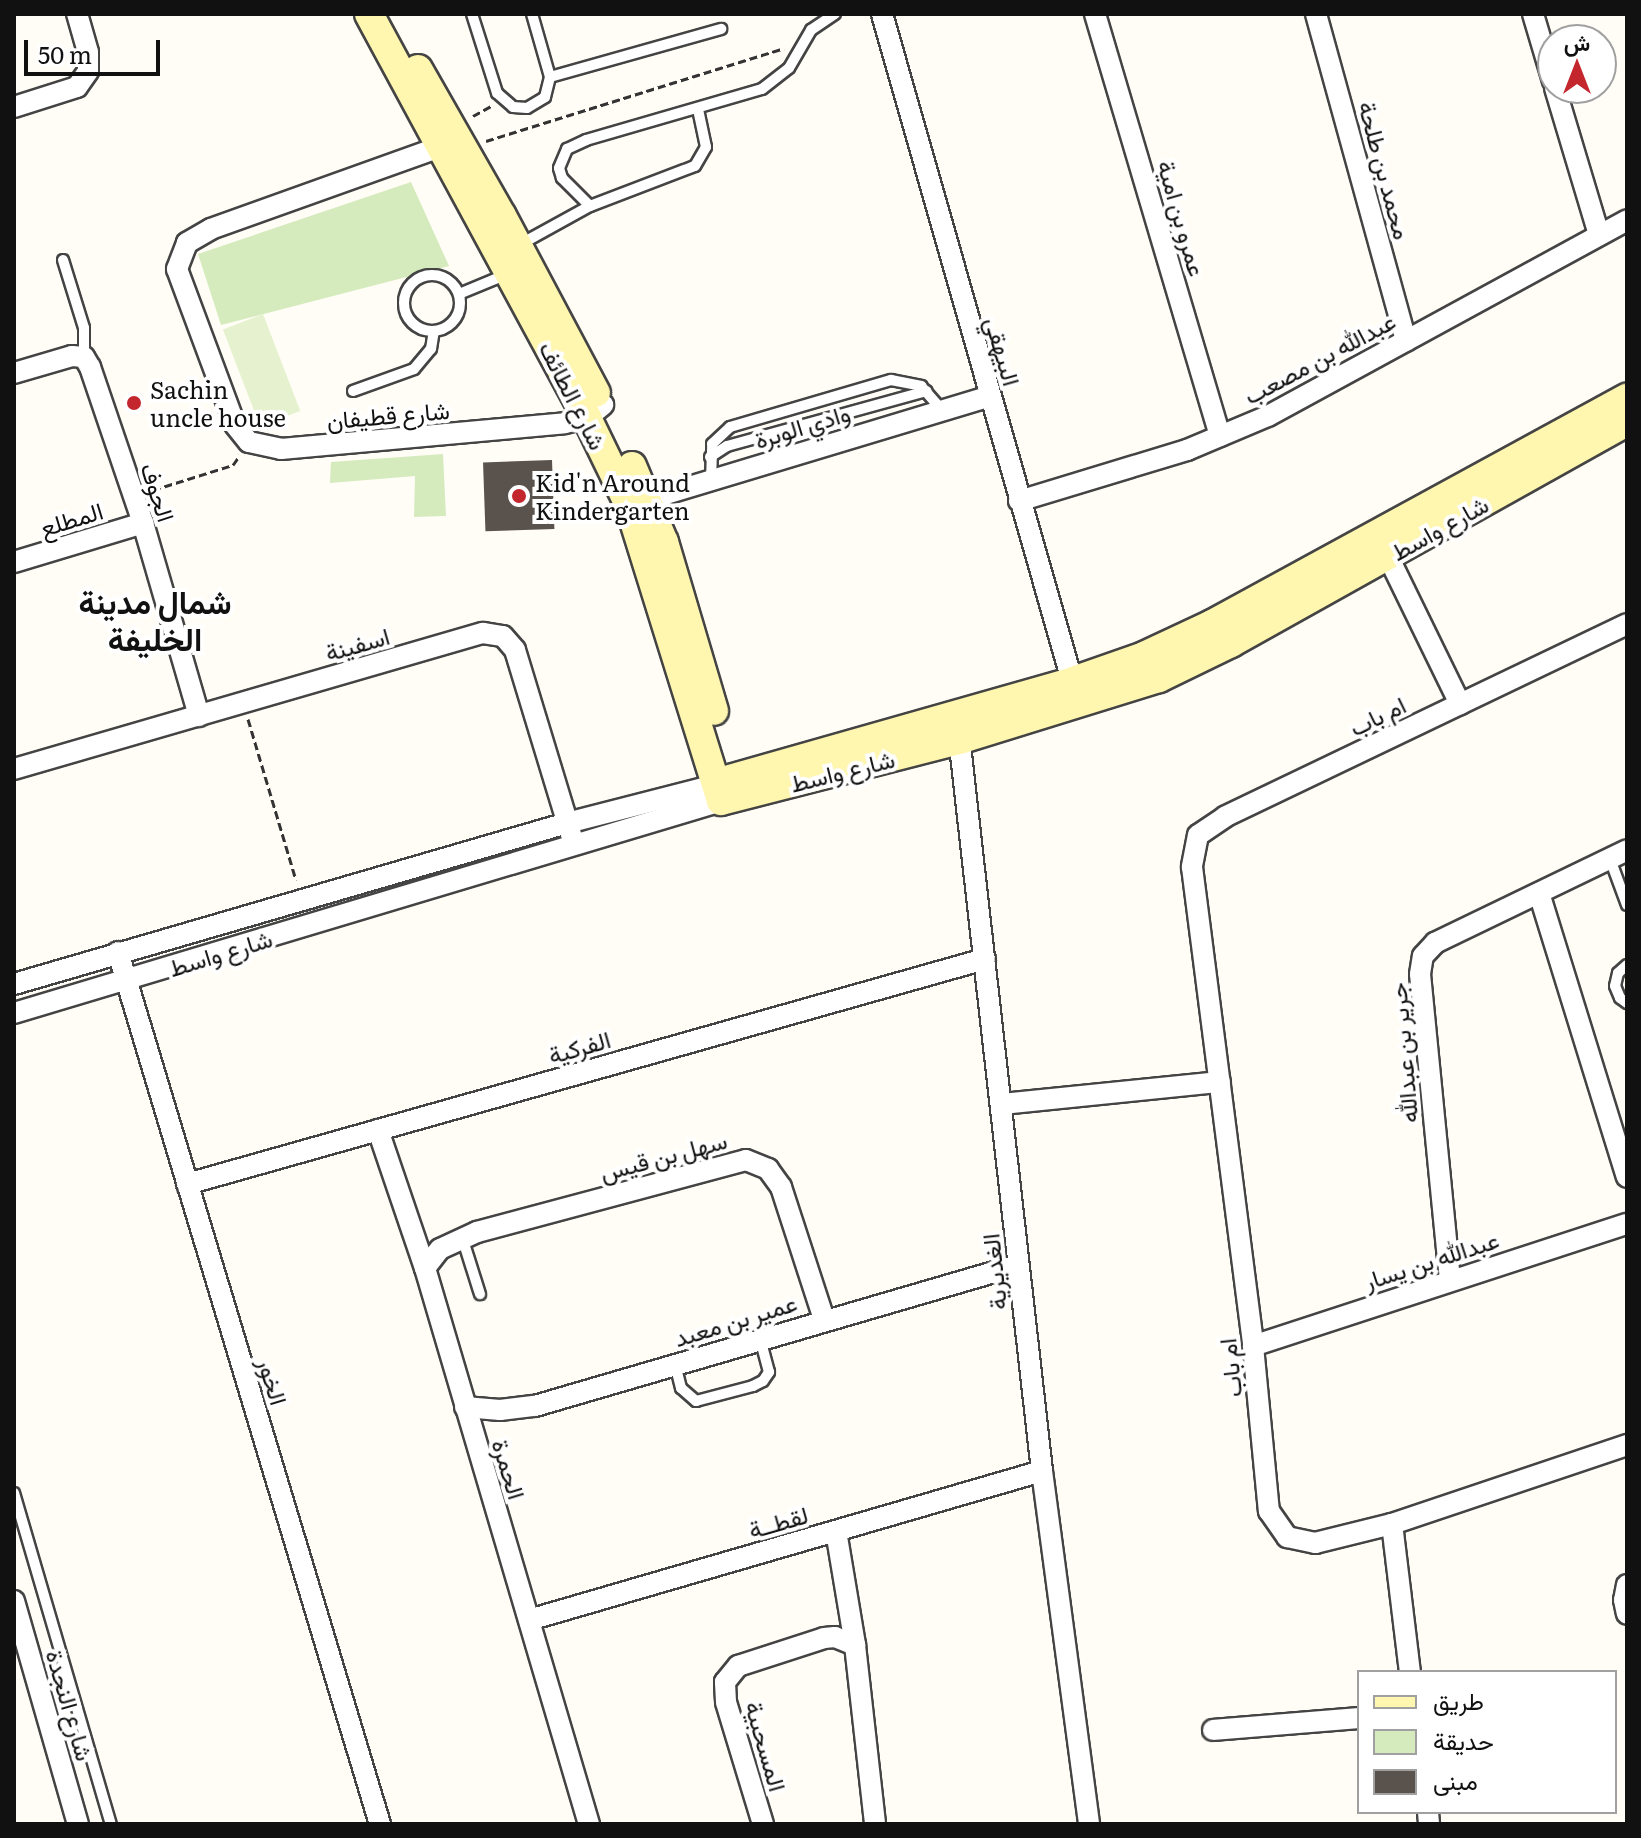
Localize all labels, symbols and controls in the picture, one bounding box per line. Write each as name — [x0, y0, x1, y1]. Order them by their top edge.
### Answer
scale bar — [28, 24, 164, 74]
north arrow — [1537, 24, 1617, 104]
text: ش — [1564, 25, 1590, 58]
text: 50 m — [38, 36, 92, 71]
street label: محمد بن طلحة — [1354, 98, 1418, 242]
street label: عمرو بن امية — [1153, 157, 1213, 279]
street label: عبدالله بن مصعب — [1238, 305, 1400, 409]
street label: البيهقي — [980, 313, 1028, 389]
street label: شارع الطائف — [534, 336, 614, 454]
place label: Sachin uncle house — [150, 375, 286, 431]
marker: Sachin uncle house — [125, 394, 143, 412]
street label: شارع قطيفان — [325, 394, 451, 434]
street label: وادي الوبرة — [751, 397, 853, 453]
street label: الجوف — [136, 459, 182, 525]
place label: Kid'n Around Kindergarten — [535, 468, 690, 524]
marker: Kid'n Around Kindergarten — [510, 487, 528, 505]
street label: شارع واسط — [1385, 489, 1493, 565]
street label: المطلع — [36, 495, 106, 541]
district label: شمال مدينة الخليفة — [78, 582, 232, 657]
street label: اسفينة — [321, 620, 393, 666]
street label: ام باب — [1344, 689, 1410, 741]
street label: شارع واسط — [787, 743, 897, 797]
street label: شارع واسط — [165, 923, 275, 981]
street label: جرير بن عبدالله — [1382, 982, 1422, 1124]
street label: الفركية — [545, 1023, 613, 1069]
street label: سهل بن قيس — [596, 1124, 730, 1186]
street label: عبدالله بن يسار — [1360, 1224, 1502, 1294]
street label: الغديرية — [975, 1232, 1011, 1312]
street label: عمير بن معبد — [670, 1287, 800, 1351]
street label: ام باب — [1212, 1337, 1246, 1399]
street label: الخور — [253, 1354, 295, 1408]
street label: الحمرة — [487, 1436, 533, 1502]
street label: لقطــة — [745, 1499, 811, 1543]
street label: شارع النجدة — [41, 1646, 101, 1764]
legend — [1357, 1670, 1617, 1814]
text: طريق — [1433, 1682, 1484, 1717]
street label: المسحبية — [740, 1698, 794, 1794]
text: حديقة — [1433, 1722, 1494, 1757]
text: مبنى — [1433, 1762, 1478, 1797]

